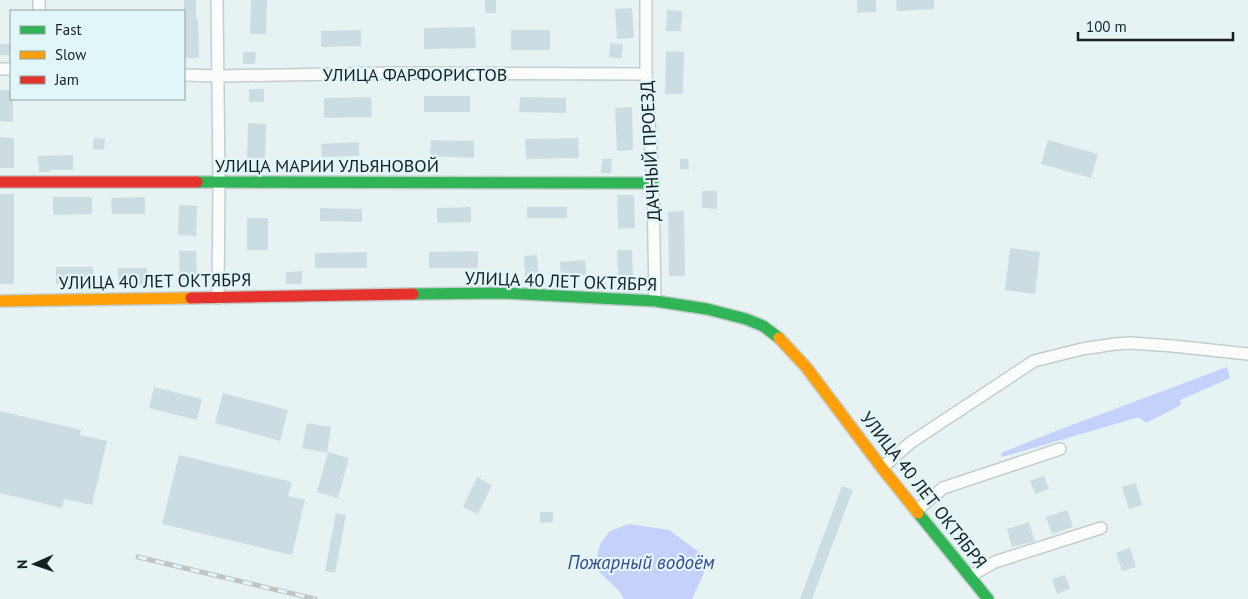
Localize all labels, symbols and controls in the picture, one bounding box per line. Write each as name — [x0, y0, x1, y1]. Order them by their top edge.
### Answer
legend — [10, 10, 185, 100]
scale bar — [1078, 10, 1233, 42]
text: 100 m — [1086, 17, 1127, 36]
text: Fast — [55, 20, 82, 39]
text: Slow — [55, 45, 86, 64]
street label: УЛИЦА ФАРФОРИСТОВ — [323, 63, 507, 86]
text: Jam — [54, 70, 79, 89]
street label: ДАЧНЫЙ ПРОЕЗД — [635, 80, 665, 222]
street label: УЛИЦА МАРИИ УЛЬЯНОВОЙ — [215, 154, 439, 177]
street label: УЛИЦА 40 ЛЕТ ОКТЯБРЯ — [464, 266, 658, 296]
street label: УЛИЦА 40 ЛЕТ ОКТЯБРЯ — [59, 268, 251, 294]
street label: УЛИЦА 40 ЛЕТ ОКТЯБРЯ — [856, 407, 992, 573]
north arrow — [10, 539, 60, 589]
water label: Пожарный водоём — [567, 550, 715, 574]
text: N — [13, 560, 31, 569]

